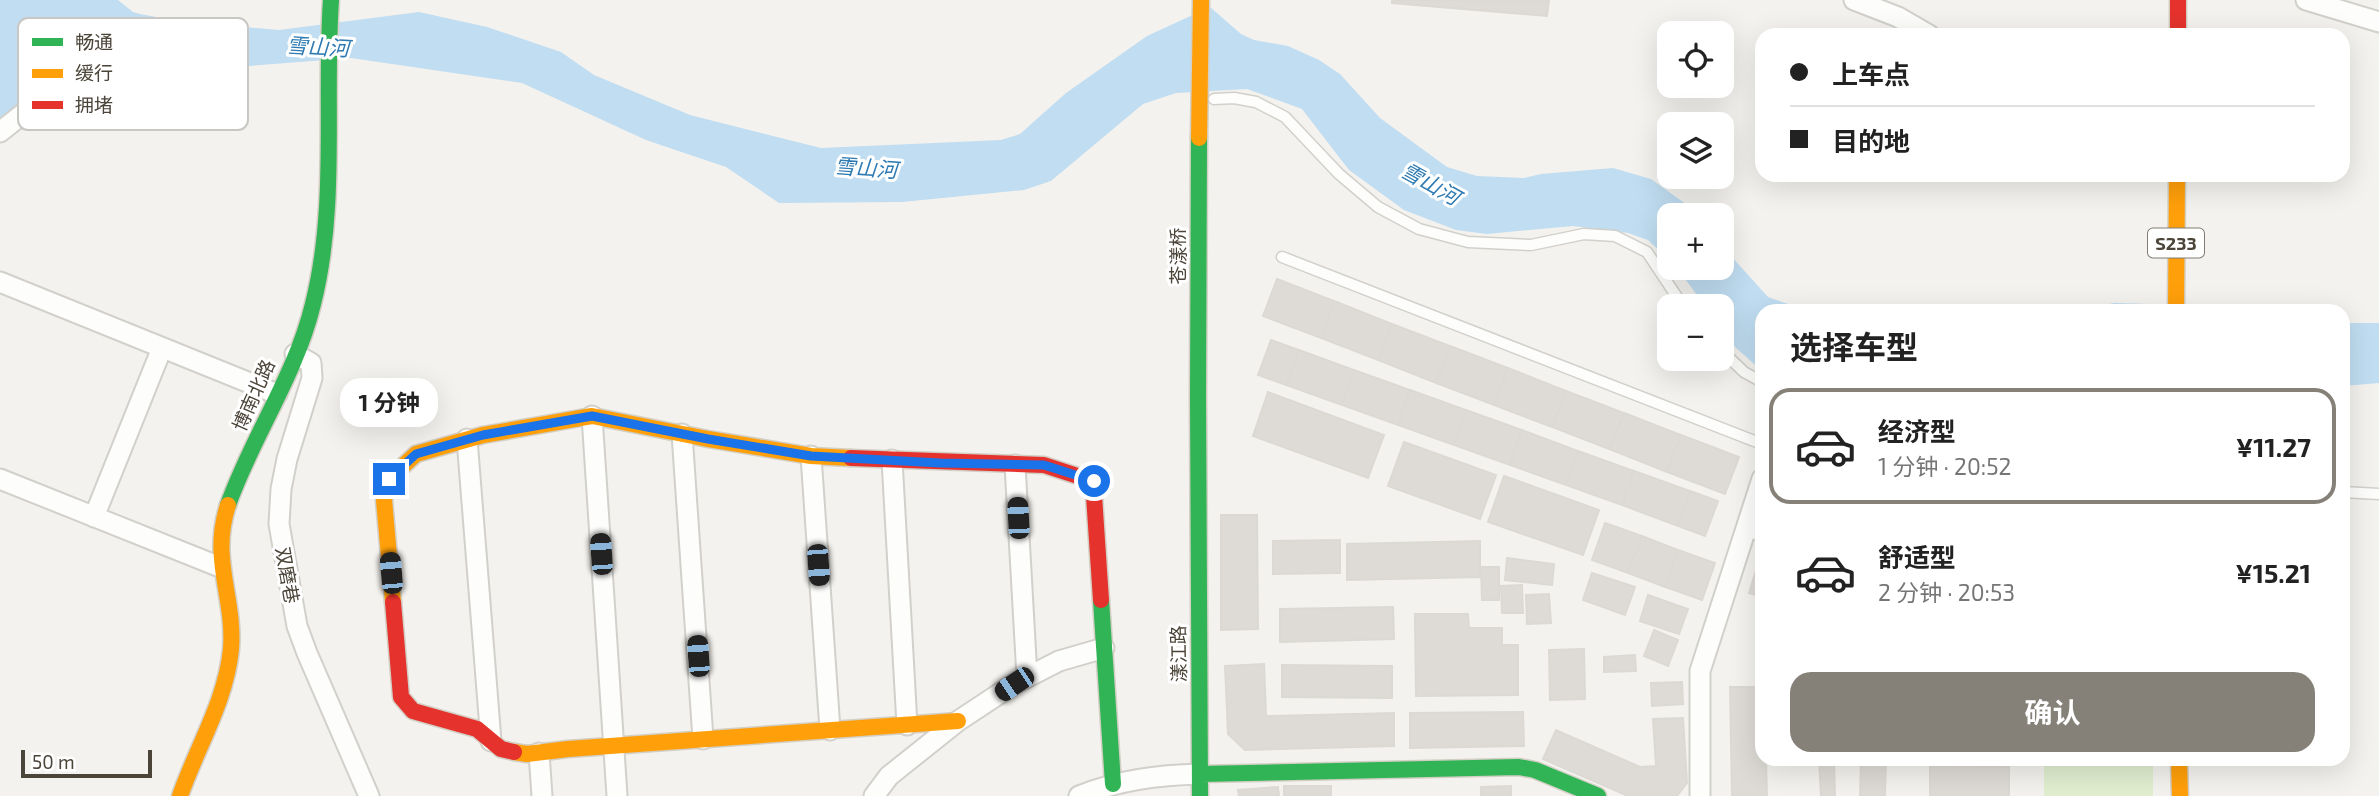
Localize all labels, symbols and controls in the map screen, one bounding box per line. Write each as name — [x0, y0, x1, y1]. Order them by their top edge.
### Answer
legend — [18, 18, 248, 130]
map controls — [1657, 21, 1734, 371]
button: locate — [1657, 21, 1734, 98]
text: 畅通 — [75, 30, 113, 53]
water label: 雪山河 — [286, 32, 354, 60]
text: 上车点 — [1832, 58, 1910, 89]
text: 缓行 — [75, 61, 113, 84]
text: 拥堵 — [75, 93, 113, 116]
button: layers — [1657, 112, 1734, 189]
text: 目的地 — [1832, 125, 1910, 156]
water label: 雪山河 — [834, 152, 902, 182]
water label: 雪山河 — [1397, 157, 1468, 211]
button: + — [1657, 203, 1734, 280]
street label: 苍漾桥 — [1166, 227, 1189, 285]
road number: S233 — [2148, 229, 2204, 258]
button: − — [1657, 294, 1734, 371]
text: 选择车型 — [1790, 327, 1918, 365]
street label: 博南北路 — [227, 356, 279, 434]
callout: 1 分钟 — [340, 378, 438, 426]
text: 1 分钟 — [359, 388, 419, 416]
icon: car — [1794, 415, 1857, 478]
text: 经济型 — [1878, 415, 1956, 446]
text: ¥11.27 — [2236, 431, 2311, 462]
text: 1 分钟 · 20:52 — [1878, 452, 2011, 480]
route end — [373, 463, 405, 495]
route start — [1078, 465, 1110, 497]
car — [1007, 496, 1030, 540]
car — [590, 532, 613, 576]
icon: car — [1794, 541, 1857, 604]
text: 舒适型 — [1878, 541, 1956, 572]
car — [807, 543, 830, 587]
street label: 双磨巷 — [272, 545, 304, 605]
car — [379, 551, 404, 595]
text: ¥15.21 — [2235, 557, 2311, 588]
text: 2 分钟 · 20:53 — [1878, 578, 2015, 606]
street label: 漾江路 — [1166, 625, 1190, 683]
car — [687, 634, 710, 678]
car — [991, 664, 1038, 704]
button: 确认 — [1790, 672, 2315, 752]
scale bar — [21, 747, 152, 779]
text: 50 m — [32, 750, 75, 773]

